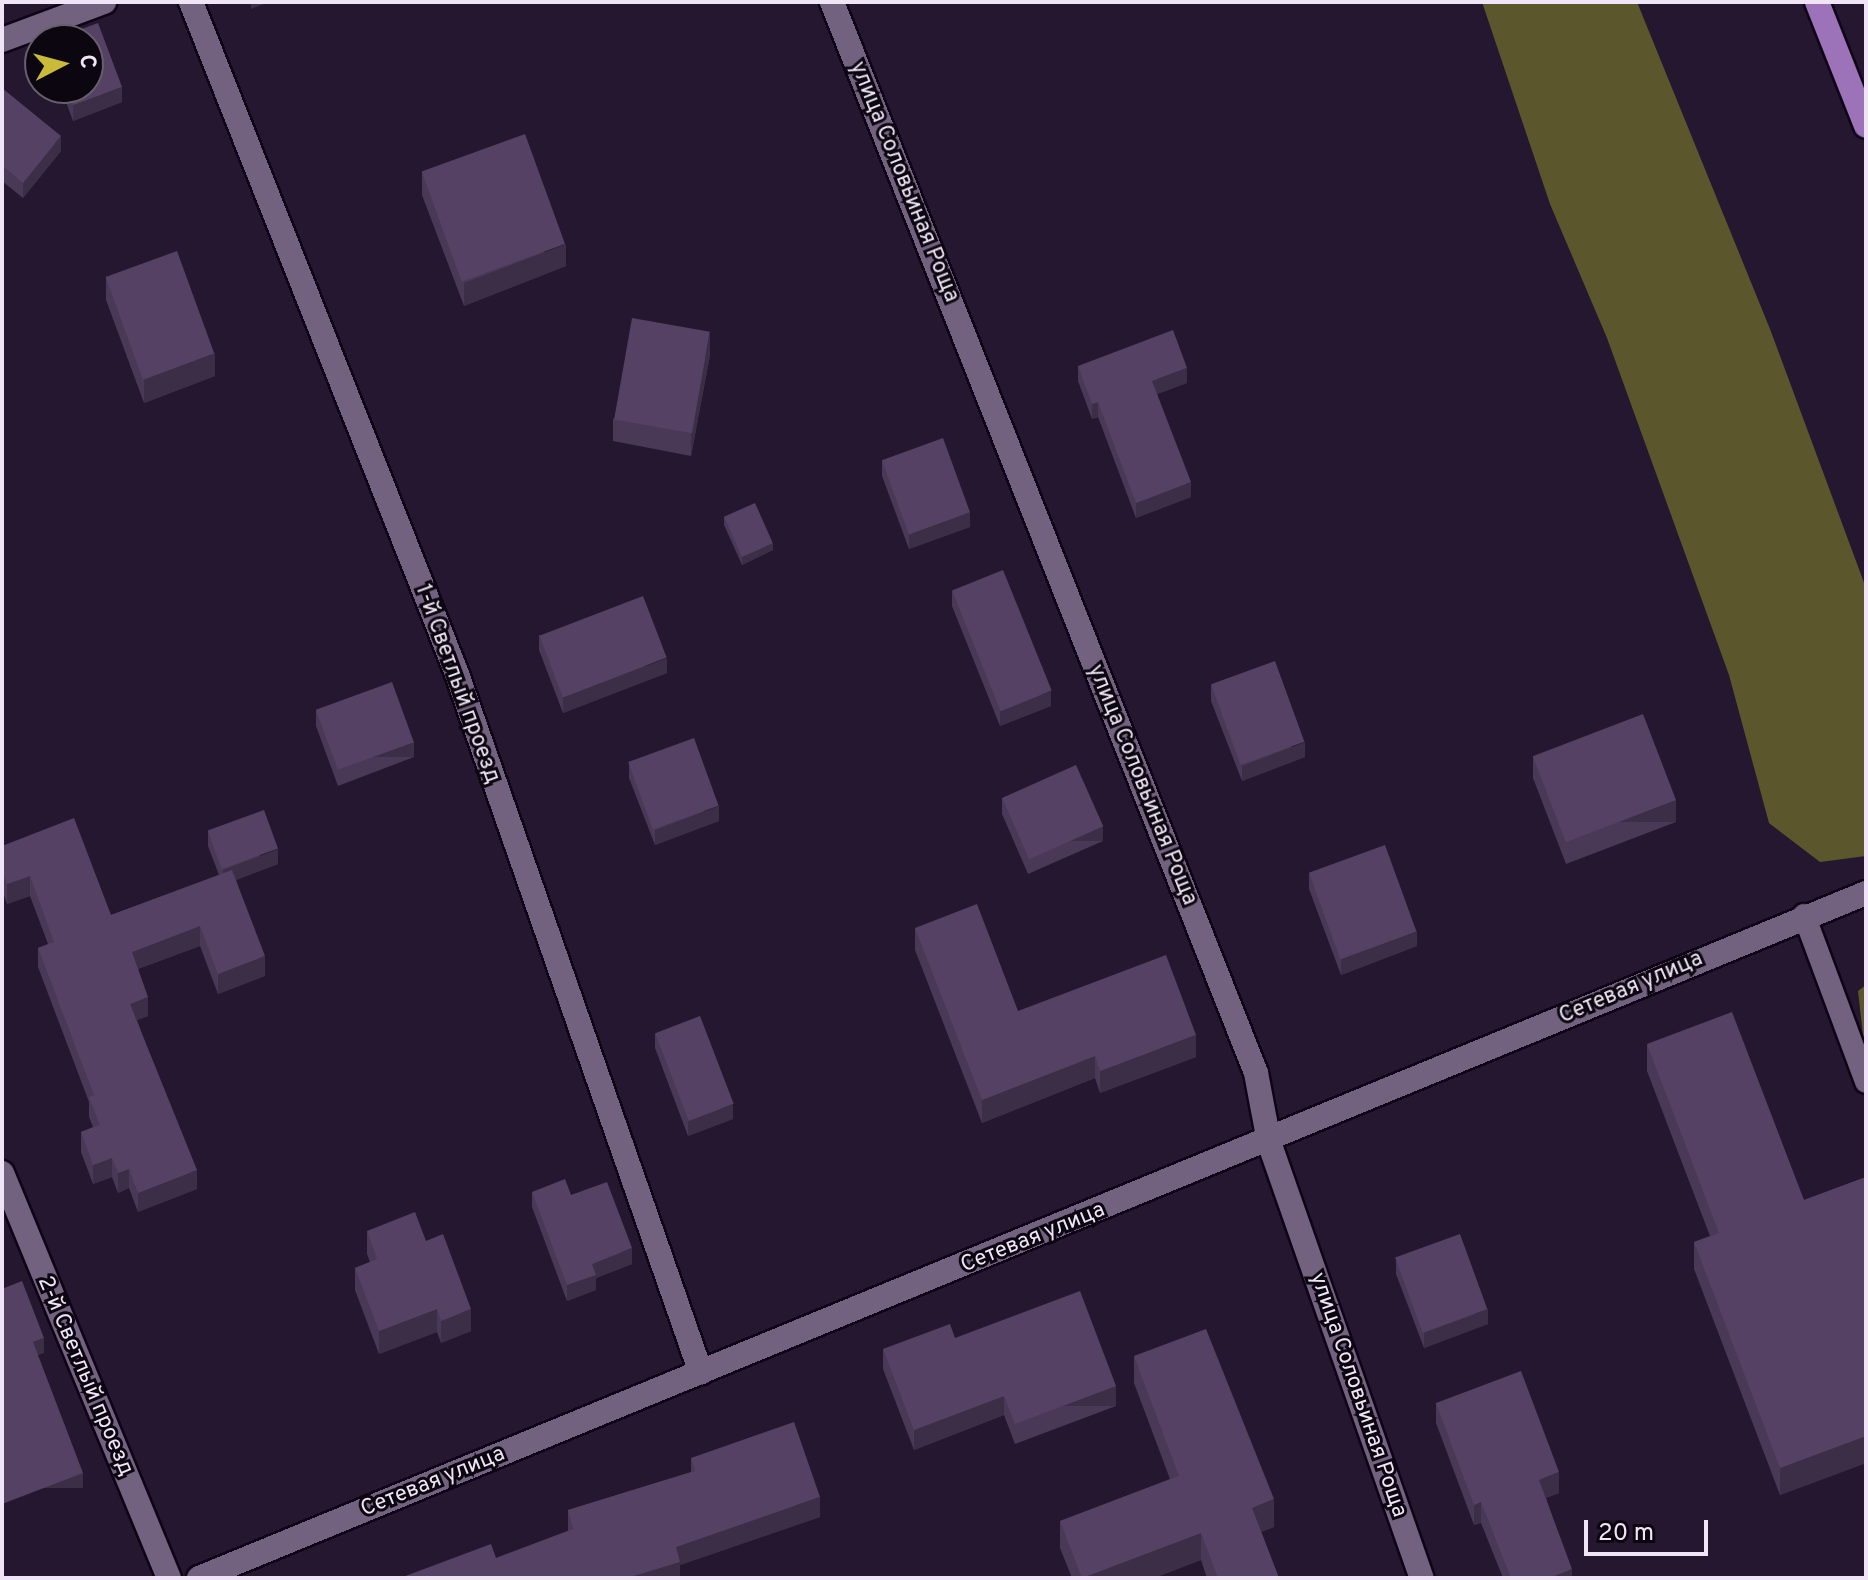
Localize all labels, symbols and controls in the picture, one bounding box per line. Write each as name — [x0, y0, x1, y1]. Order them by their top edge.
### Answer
north arrow — [24, 24, 104, 104]
text: С — [72, 53, 101, 70]
street label: улица Соловьиная Роща — [844, 58, 964, 306]
street label: 1-й Светлый проезд — [409, 581, 505, 787]
street label: улица Соловьиная Роща — [1082, 661, 1202, 909]
street label: Сетевая улица — [1555, 946, 1707, 1030]
street label: Сетевая улица — [957, 1197, 1109, 1279]
street label: улица Соловьиная Роща — [1304, 1269, 1412, 1521]
street label: 2-й Светлый проезд — [31, 1272, 139, 1480]
street label: Сетевая улица — [357, 1441, 509, 1523]
scale bar — [1588, 1504, 1712, 1554]
text: 20 m — [1598, 1519, 1654, 1549]

